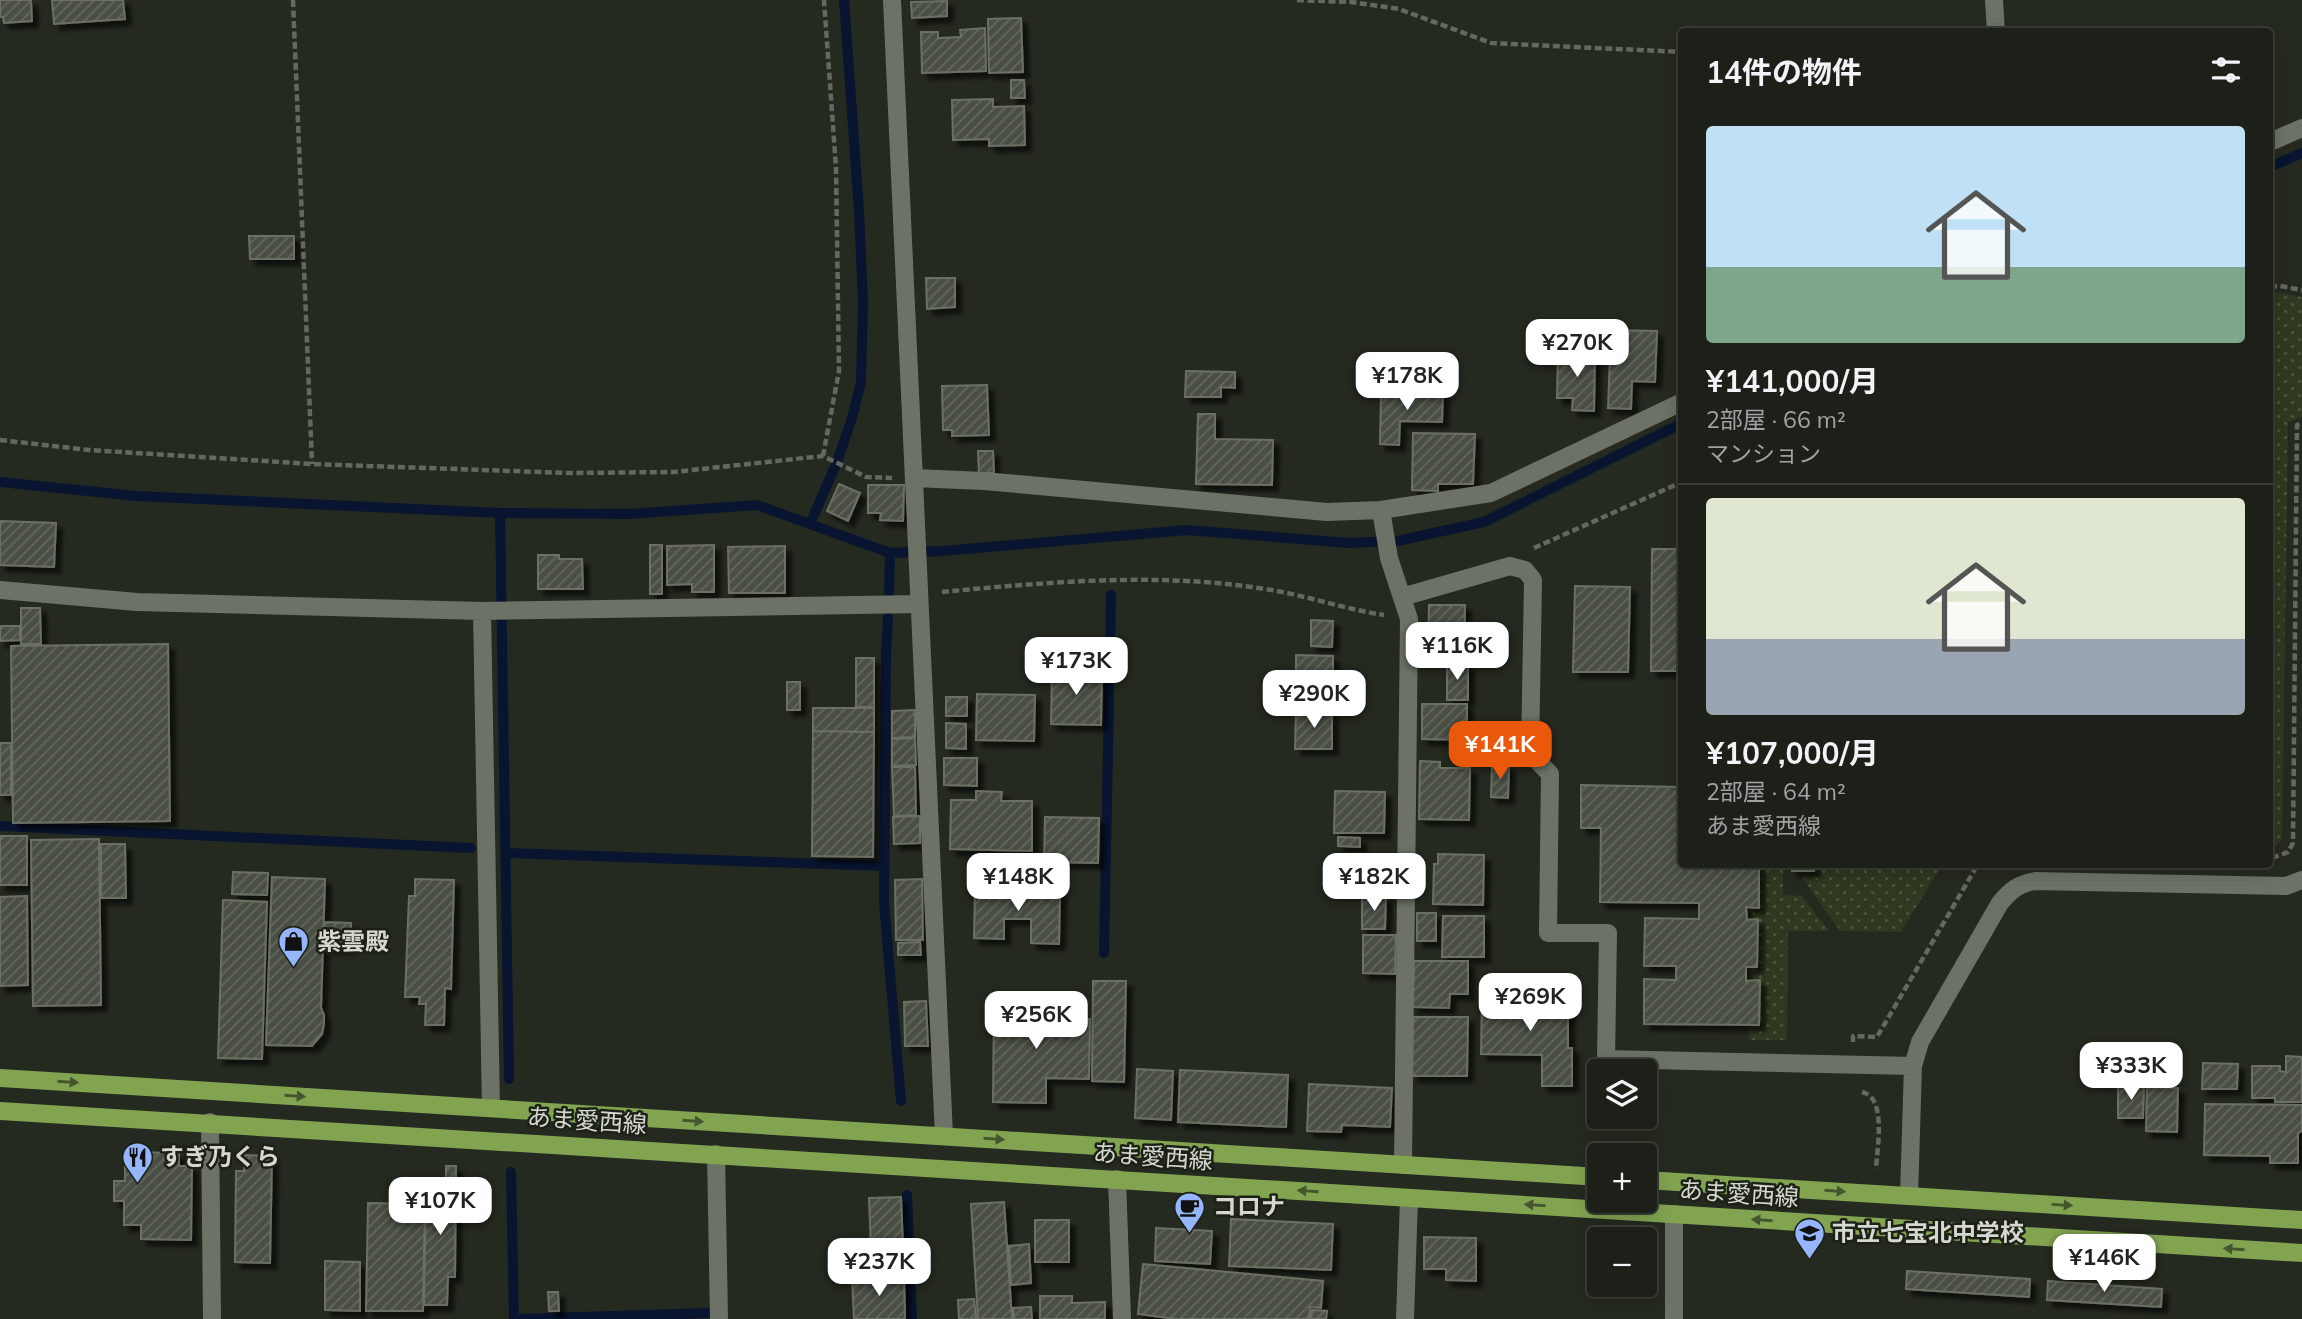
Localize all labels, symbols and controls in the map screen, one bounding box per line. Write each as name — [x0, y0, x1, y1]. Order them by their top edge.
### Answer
icon: filters — [2207, 51, 2245, 89]
text: 14件の物件 — [1706, 53, 1862, 91]
icon: home — [1913, 172, 2039, 298]
pin: ¥270K — [1528, 320, 1626, 379]
text: ¥270K — [1542, 327, 1612, 356]
pin: ¥178K — [1358, 352, 1456, 412]
text: ¥178K — [1372, 360, 1442, 389]
text: ¥141,000/月 — [1706, 362, 1879, 400]
text: 2部屋 · 66 m² — [1706, 405, 1846, 434]
text: マンション — [1706, 439, 1821, 468]
icon: home — [1913, 544, 2039, 670]
pin: ¥116K — [1408, 622, 1506, 682]
text: ¥116K — [1422, 630, 1492, 659]
pin: ¥173K — [1027, 638, 1125, 697]
text: ¥173K — [1041, 645, 1111, 674]
pin: ¥290K — [1265, 670, 1363, 730]
text: ¥290K — [1279, 678, 1349, 707]
pin: ¥141K — [1451, 722, 1549, 781]
text: ¥141K — [1465, 729, 1535, 758]
text: ¥107,000/月 — [1706, 734, 1879, 772]
text: 2部屋 · 64 m² — [1706, 777, 1846, 806]
text: あま愛西線 — [1706, 811, 1821, 840]
pin: ¥148K — [969, 853, 1067, 913]
pin: ¥182K — [1325, 853, 1423, 913]
text: ¥148K — [983, 861, 1053, 890]
text: ¥182K — [1339, 861, 1409, 890]
shop icon: 紫雲殿 — [277, 925, 311, 969]
place label: 紫雲殿 — [317, 926, 389, 956]
pin: ¥269K — [1481, 974, 1579, 1033]
text: ¥269K — [1495, 981, 1565, 1010]
pin: ¥256K — [987, 992, 1085, 1051]
text: ¥256K — [1001, 999, 1071, 1028]
pin: ¥333K — [2082, 1042, 2180, 1102]
text: ¥333K — [2096, 1050, 2166, 1079]
map controls — [1587, 1059, 1657, 1297]
button: layers — [1587, 1059, 1657, 1129]
one-way arrow — [57, 1077, 79, 1088]
one-way arrow — [284, 1091, 306, 1102]
street label: あま愛西線 — [526, 1101, 648, 1139]
one-way arrow — [683, 1116, 705, 1127]
one-way arrow — [983, 1134, 1005, 1145]
street label: あま愛西線 — [1092, 1137, 1214, 1175]
restaurant icon: すぎ乃くら — [120, 1140, 154, 1184]
place label: すぎ乃くら — [160, 1141, 280, 1171]
button: + — [1587, 1143, 1657, 1213]
street label: あま愛西線 — [1678, 1174, 1800, 1212]
pin: ¥107K — [391, 1178, 489, 1237]
text: ¥107K — [405, 1185, 475, 1214]
one-way arrow — [1297, 1186, 1319, 1197]
one-way arrow — [1825, 1186, 1847, 1197]
cafe icon: コロナ — [1173, 1190, 1207, 1234]
place label: コロナ — [1213, 1191, 1285, 1221]
one-way arrow — [1524, 1200, 1546, 1211]
one-way arrow — [2052, 1200, 2074, 1211]
one-way arrow — [1751, 1214, 1773, 1225]
school or university icon: 市立七宝北中学校 — [1792, 1216, 1826, 1260]
place label: 市立七宝北中学校 — [1832, 1217, 2024, 1247]
button: − — [1587, 1227, 1657, 1297]
pin: ¥146K — [2055, 1234, 2153, 1294]
pin: ¥237K — [830, 1238, 928, 1298]
text: ¥146K — [2069, 1242, 2139, 1271]
one-way arrow — [2223, 1243, 2245, 1254]
text: ¥237K — [844, 1246, 914, 1275]

